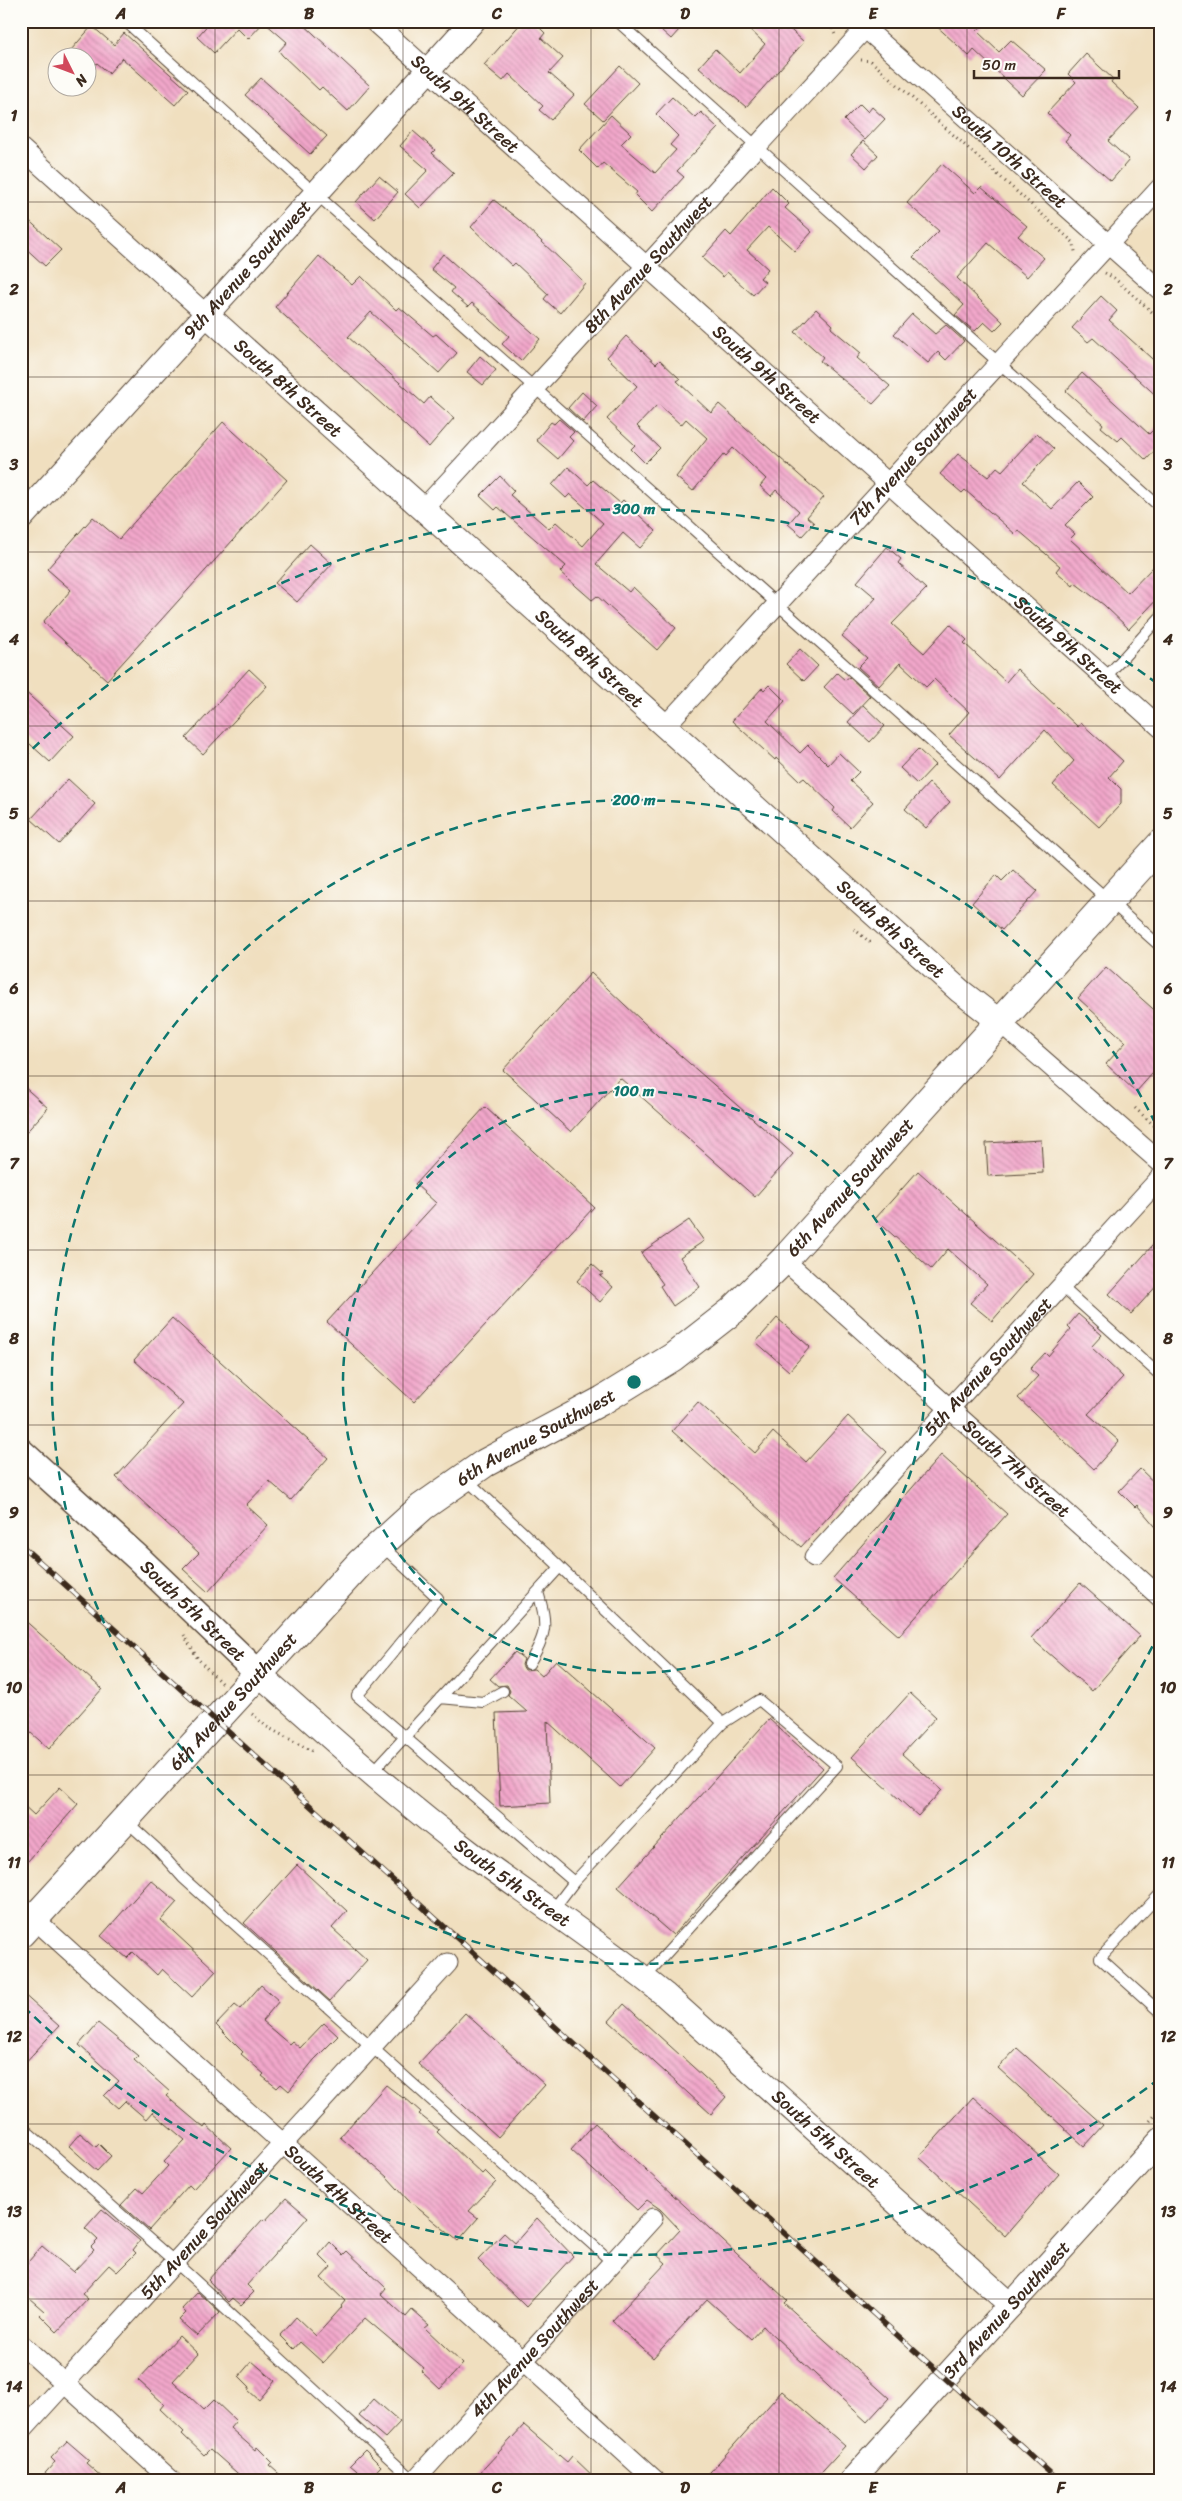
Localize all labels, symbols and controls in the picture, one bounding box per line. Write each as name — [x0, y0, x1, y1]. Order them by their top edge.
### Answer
text: A — [115, 0, 126, 28]
text: B — [304, 0, 315, 28]
text: C — [491, 0, 503, 28]
text: D — [680, 0, 690, 28]
text: E — [869, 0, 879, 28]
text: F — [1056, 0, 1067, 28]
street label: South 9th Street — [403, 46, 527, 162]
north arrow — [48, 48, 98, 98]
scale bar — [974, 48, 1120, 80]
text: 50 m — [982, 52, 1017, 78]
text: N — [69, 68, 94, 93]
street label: South 10th Street — [944, 96, 1075, 217]
text: 1 — [11, 101, 18, 130]
text: 1 — [1165, 101, 1172, 130]
street label: 8th Avenue Southwest — [575, 187, 721, 341]
street label: 9th Avenue Southwest — [175, 192, 320, 347]
text: 2 — [8, 275, 19, 304]
text: 2 — [1162, 275, 1173, 304]
street label: South 9th Street — [705, 316, 829, 432]
street label: South 8th Street — [226, 330, 350, 446]
street label: 7th Avenue Southwest — [841, 380, 986, 533]
text: 3 — [9, 450, 19, 479]
text: 3 — [1163, 450, 1173, 479]
text: 300 m — [612, 496, 656, 522]
street label: South 9th Street — [1006, 587, 1130, 703]
street label: South 8th Street — [528, 601, 651, 716]
text: 4 — [8, 625, 19, 654]
text: 4 — [1162, 625, 1173, 654]
text: 200 m — [611, 787, 656, 813]
text: 5 — [9, 799, 19, 828]
text: 5 — [1163, 799, 1173, 828]
street label: South 8th Street — [829, 871, 953, 987]
text: 6 — [8, 974, 19, 1003]
text: 6 — [1162, 974, 1173, 1003]
text: 100 m — [614, 1078, 655, 1104]
street label: 6th Avenue Southwest — [778, 1110, 922, 1264]
text: 7 — [9, 1149, 20, 1178]
text: 7 — [1163, 1149, 1174, 1178]
street label: 5th Avenue Southwest — [915, 1289, 1061, 1444]
text: 8 — [8, 1324, 19, 1353]
text: 8 — [1162, 1324, 1173, 1353]
centre of rings — [625, 1373, 643, 1391]
street label: 6th Avenue Southwest — [449, 1380, 622, 1495]
street label: South 7th Street — [955, 1411, 1078, 1526]
text: 9 — [9, 1498, 19, 1527]
text: 9 — [1163, 1498, 1173, 1527]
street label: South 5th Street — [132, 1552, 254, 1670]
street label: 6th Avenue Southwest — [161, 1625, 306, 1778]
text: 10 — [6, 1673, 22, 1702]
text: 10 — [1160, 1673, 1176, 1702]
street label: South 5th Street — [447, 1830, 578, 1936]
text: 11 — [7, 1848, 21, 1877]
text: 11 — [1161, 1848, 1175, 1877]
text: 12 — [6, 2022, 23, 2051]
text: 12 — [1160, 2022, 1177, 2051]
street label: South 5th Street — [764, 2081, 888, 2197]
street label: South 4th Street — [277, 2136, 400, 2252]
street label: 5th Avenue Southwest — [132, 2153, 277, 2307]
text: 13 — [6, 2197, 22, 2226]
text: 13 — [1160, 2197, 1176, 2226]
street label: 3rd Avenue Southwest — [935, 2233, 1079, 2387]
street label: 4th Avenue Southwest — [462, 2271, 607, 2426]
text: 14 — [6, 2372, 22, 2401]
text: 14 — [1160, 2372, 1176, 2401]
text: A — [115, 2473, 126, 2501]
text: B — [304, 2473, 315, 2501]
text: C — [491, 2473, 503, 2501]
text: D — [680, 2473, 690, 2501]
text: E — [869, 2473, 879, 2501]
text: F — [1056, 2473, 1067, 2501]

